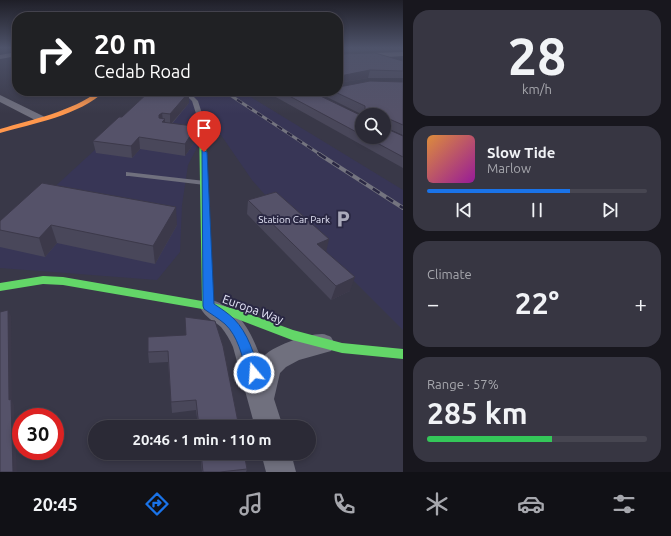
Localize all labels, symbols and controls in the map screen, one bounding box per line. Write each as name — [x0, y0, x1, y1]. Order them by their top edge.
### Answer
text: 28 — [508, 27, 566, 85]
icon: right — [28, 28, 80, 80]
text: 20 m — [94, 28, 156, 59]
text: Cedab Road — [94, 61, 191, 81]
text: km/h — [522, 82, 552, 96]
map controls — [355, 108, 391, 144]
button: search — [355, 108, 391, 144]
pin — [187, 111, 221, 152]
icon: arrive — [193, 117, 215, 139]
text: Slow Tide — [487, 144, 555, 161]
text: Marlow — [487, 161, 531, 175]
icon: previous — [453, 199, 475, 221]
icon: pause — [526, 199, 548, 221]
icon: next — [599, 199, 621, 221]
parking icon: Station Car Park — [333, 209, 353, 229]
place label: Station Car Park — [258, 214, 330, 225]
text: Climate — [427, 267, 472, 281]
text: 22° — [515, 286, 559, 320]
text: − — [427, 291, 439, 316]
text: + — [635, 291, 647, 316]
street label: Europa Way — [221, 292, 285, 326]
position arrow — [233, 352, 275, 394]
text: Range · 57% — [427, 377, 499, 391]
text: 285 km — [427, 396, 528, 430]
speed limit sign: 30 — [12, 408, 64, 460]
text: 20:46 · 1 min · 110 m — [133, 431, 271, 448]
icon: directions — [143, 490, 171, 518]
icon: music — [237, 490, 265, 518]
icon: phone — [330, 490, 358, 518]
icon: climate — [423, 490, 451, 518]
icon: car — [517, 490, 545, 518]
icon: filters — [610, 490, 638, 518]
text: 20:45 — [33, 494, 78, 514]

